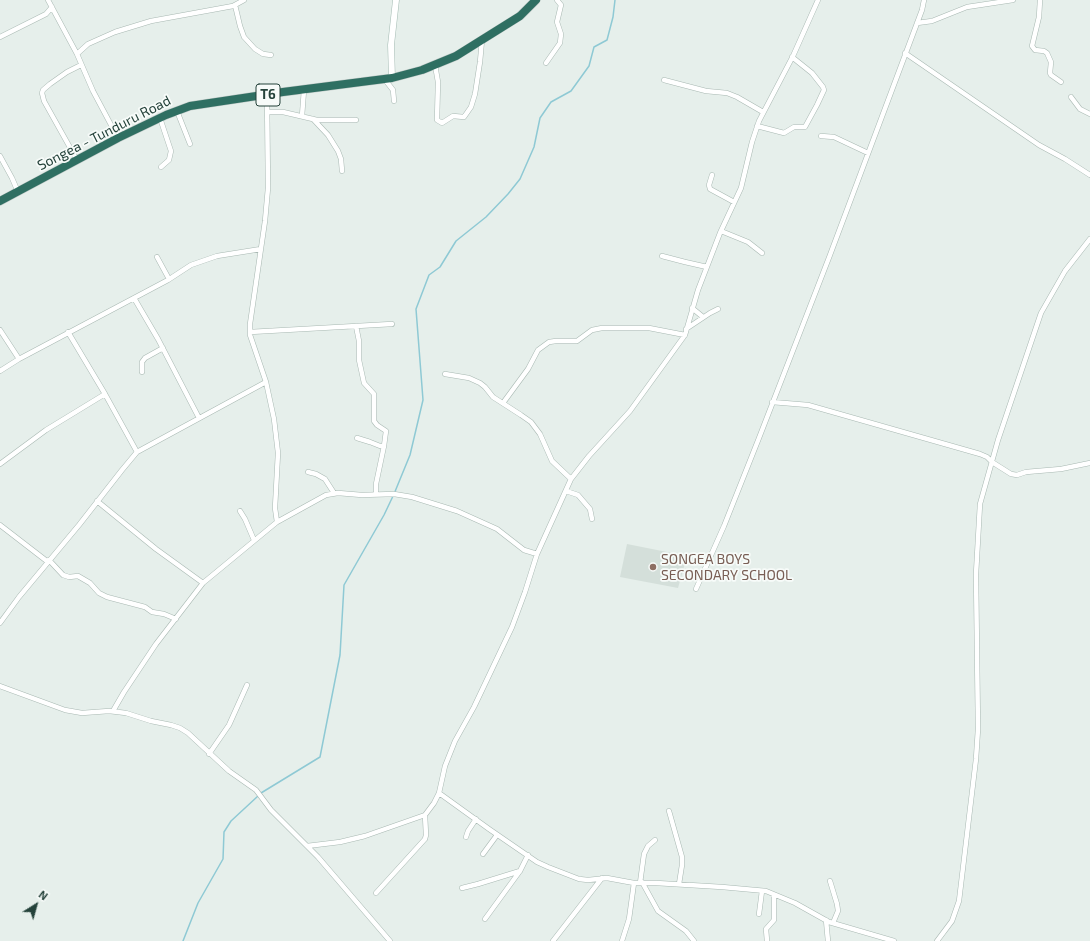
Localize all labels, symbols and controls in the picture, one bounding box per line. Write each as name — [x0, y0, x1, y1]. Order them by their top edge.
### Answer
road number: T6 — [256, 84, 280, 106]
street label: Songea - Tunduru Road — [35, 92, 173, 174]
place label: SONGEA BOYS SECONDARY SCHOOL — [661, 551, 792, 584]
marker: SONGEA BOYS SECONDARY SCHOOL — [648, 562, 658, 572]
north arrow — [16, 885, 56, 925]
text: N — [36, 887, 51, 903]

